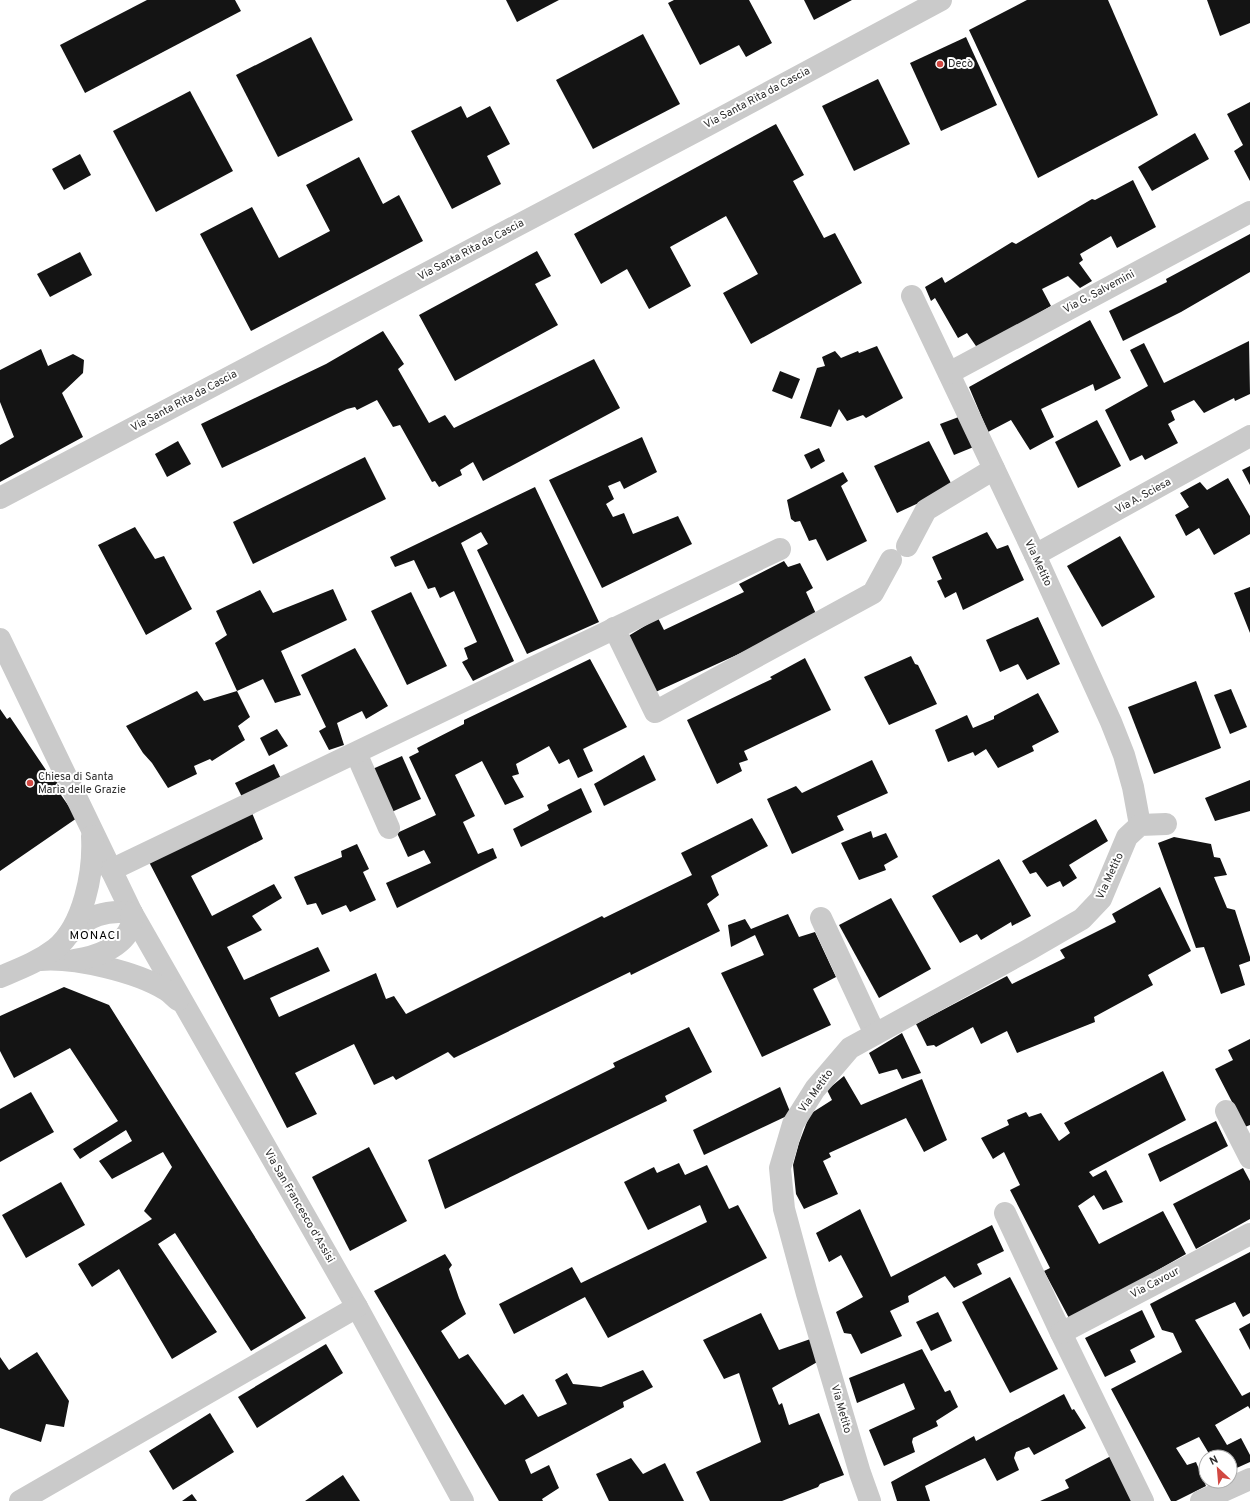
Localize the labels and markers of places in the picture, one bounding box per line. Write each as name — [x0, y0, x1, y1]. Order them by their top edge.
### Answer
place label: Decò — [948, 57, 973, 71]
marker: Decò — [935, 59, 945, 69]
place label: Chiesa di Santa Maria delle Grazie — [38, 770, 126, 797]
marker: Chiesa di Santa Maria delle Grazie — [25, 778, 35, 788]

